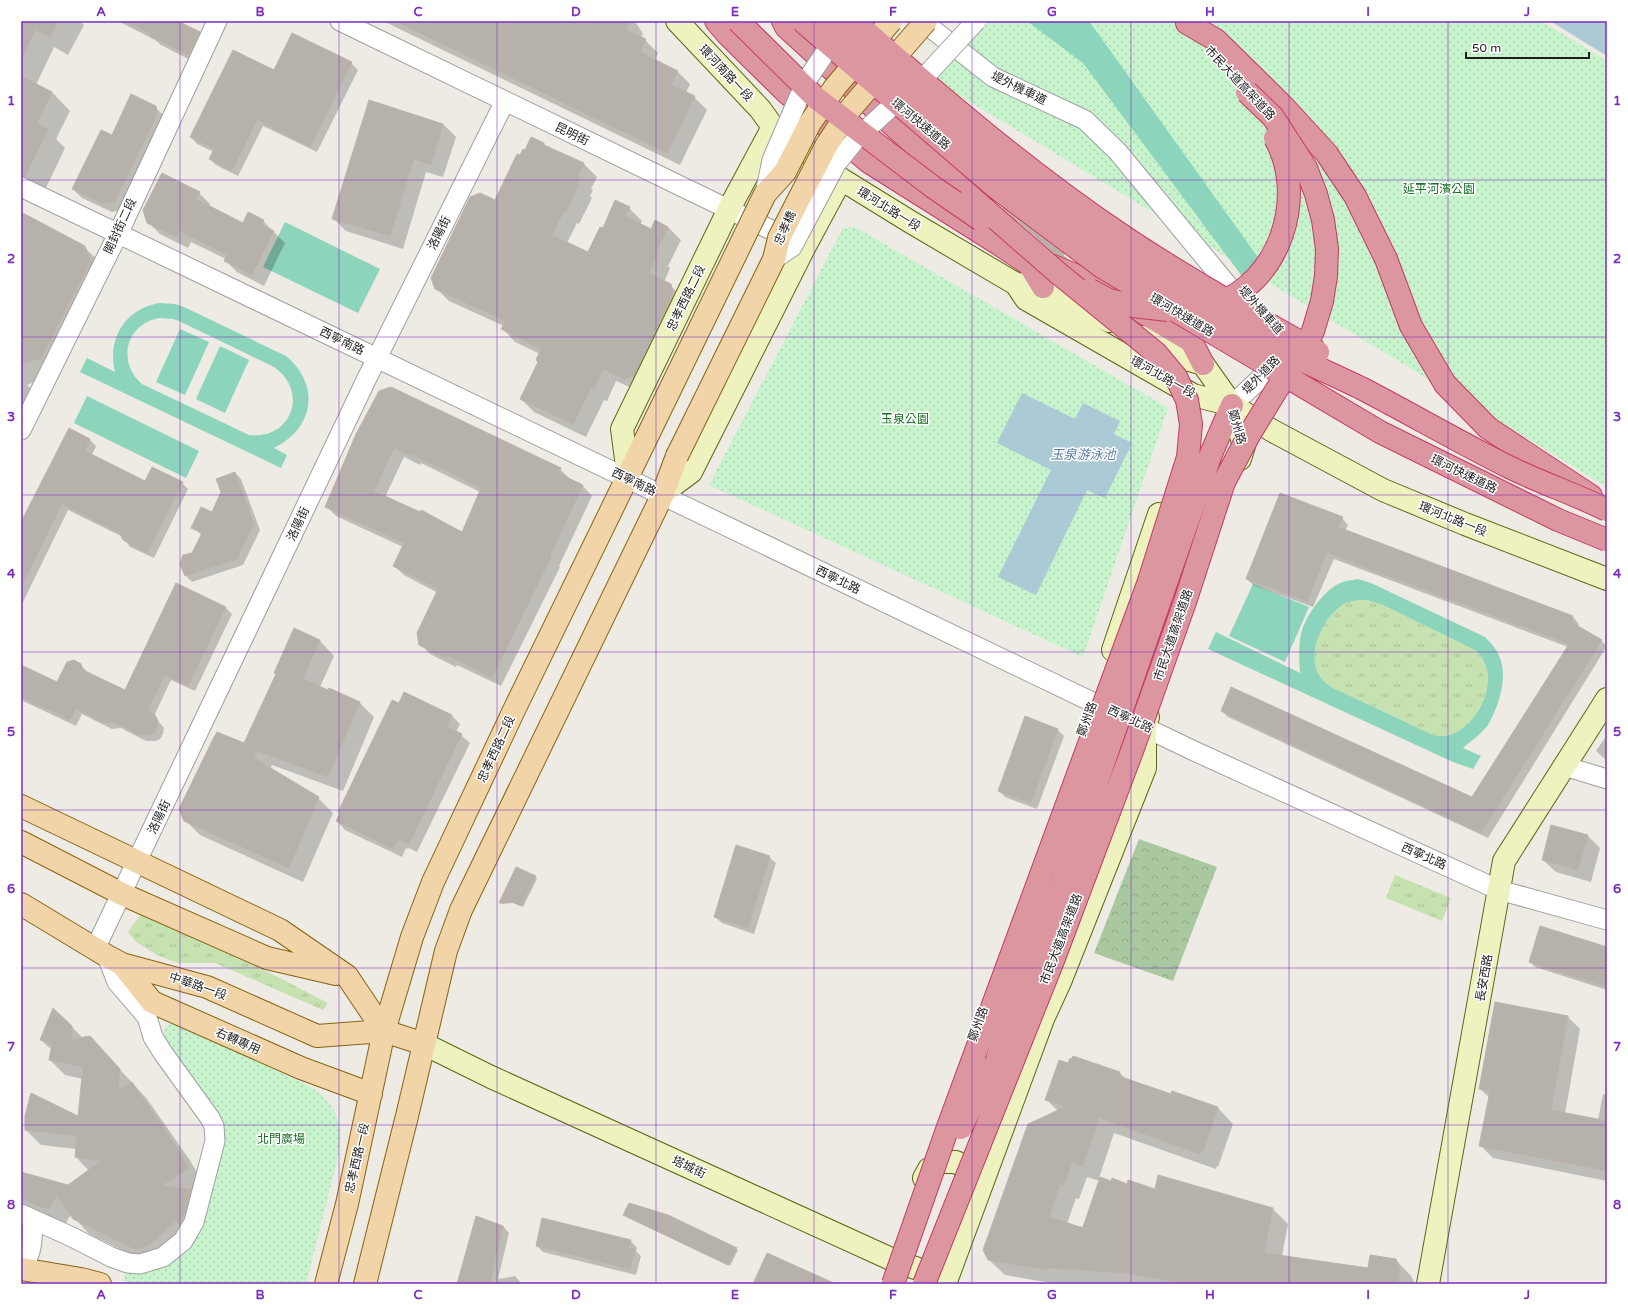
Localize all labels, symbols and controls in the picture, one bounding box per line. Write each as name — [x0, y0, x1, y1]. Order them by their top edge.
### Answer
text: A — [96, 4, 106, 20]
text: B — [255, 4, 265, 20]
text: C — [413, 4, 423, 20]
text: D — [571, 4, 581, 20]
text: E — [731, 4, 739, 20]
text: F — [889, 4, 897, 20]
text: G — [1047, 4, 1057, 20]
text: H — [1205, 4, 1215, 20]
text: I — [1366, 4, 1370, 20]
text: J — [1523, 4, 1530, 20]
scale bar — [1466, 34, 1589, 60]
text: 50 m — [1472, 41, 1501, 55]
street label: 環河南路一段 — [696, 42, 756, 104]
street label: 市民大道高架道路 — [1202, 43, 1278, 123]
street label: 堤外機車道 — [989, 69, 1049, 107]
text: 1 — [7, 93, 15, 109]
text: 1 — [1613, 93, 1621, 109]
street label: 環河快速道路 — [889, 95, 953, 153]
street label: 昆明街 — [553, 120, 591, 148]
park label: 延平河濱公園 — [1403, 182, 1475, 196]
street label: 環河北路一段 — [855, 184, 923, 234]
street label: 開封街二段 — [101, 196, 139, 256]
street label: 忠孝橋 — [771, 209, 799, 247]
street label: 洛陽街 — [425, 214, 453, 252]
text: 2 — [7, 251, 15, 267]
text: 2 — [1613, 251, 1621, 267]
street label: 忠孝西路二段 — [664, 263, 708, 333]
street label: 堤外機車道 — [1236, 283, 1286, 337]
street label: 環河快速道路 — [1148, 290, 1216, 340]
street label: 西寧南路 — [317, 324, 367, 358]
street label: 環河北路一段 — [1128, 353, 1198, 401]
street label: 堤外道路 — [1239, 353, 1283, 397]
street label: 鄭州路 — [1225, 408, 1249, 446]
text: 3 — [7, 409, 15, 425]
text: 3 — [1613, 409, 1621, 425]
park label: 玉泉公園 — [881, 412, 929, 426]
water label: 玉泉游泳池 — [1050, 447, 1117, 463]
street label: 環河快速道路 — [1429, 452, 1499, 496]
street label: 西寧南路 — [609, 465, 659, 499]
street label: 環河北路一段 — [1417, 499, 1489, 539]
street label: 洛陽街 — [284, 505, 312, 543]
street label: 西寧北路 — [813, 563, 863, 597]
text: 4 — [7, 566, 16, 582]
text: 4 — [1613, 566, 1622, 582]
street label: 市民大道高架道路 — [1151, 587, 1195, 683]
street label: 鄭州路 — [1074, 700, 1100, 738]
street label: 西寧北路 — [1105, 703, 1155, 735]
street label: 忠孝西路二段 — [474, 713, 518, 785]
text: 5 — [7, 724, 15, 740]
text: 5 — [1613, 724, 1621, 740]
street label: 洛陽街 — [145, 798, 173, 836]
street label: 西寧北路 — [1399, 840, 1449, 872]
text: 6 — [7, 881, 15, 897]
text: 6 — [1613, 881, 1621, 897]
street label: 市民大道高架道路 — [1037, 892, 1085, 986]
street label: 長安西路 — [1473, 953, 1495, 1003]
street label: 中華路一段 — [167, 970, 229, 1002]
street label: 鄭州路 — [965, 1005, 991, 1043]
street label: 右轉專用 — [213, 1025, 263, 1057]
text: 7 — [7, 1039, 15, 1055]
text: 7 — [1613, 1039, 1621, 1055]
street label: 忠孝西路一段 — [342, 1121, 372, 1195]
park label: 北門廣場 — [257, 1132, 305, 1146]
street label: 塔城街 — [670, 1153, 708, 1181]
text: 8 — [7, 1197, 15, 1213]
text: 8 — [1613, 1197, 1621, 1213]
text: A — [96, 1287, 106, 1303]
text: B — [255, 1287, 265, 1303]
text: C — [413, 1287, 423, 1303]
text: D — [571, 1287, 581, 1303]
text: E — [731, 1287, 739, 1303]
text: F — [889, 1287, 897, 1303]
text: G — [1047, 1287, 1057, 1303]
text: H — [1205, 1287, 1215, 1303]
text: I — [1366, 1287, 1370, 1303]
text: J — [1523, 1287, 1530, 1303]

